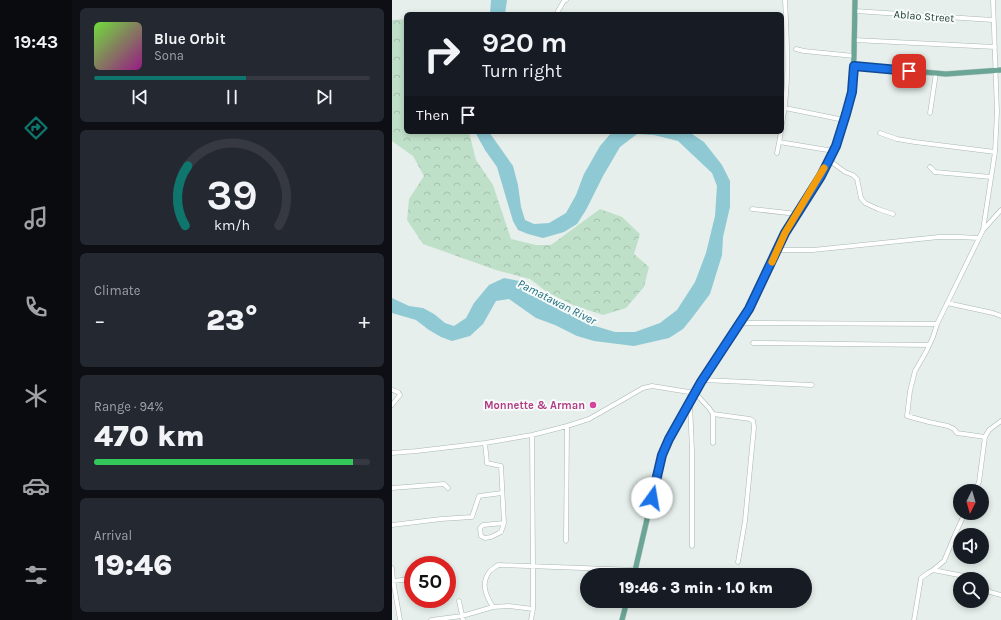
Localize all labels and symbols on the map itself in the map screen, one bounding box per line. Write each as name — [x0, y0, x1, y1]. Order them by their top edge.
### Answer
street label: Ablao Street — [893, 8, 955, 25]
pin — [892, 54, 926, 88]
water label: Pamatawan River — [515, 276, 599, 328]
place label: Monnette & Arman — [484, 399, 585, 412]
marker: Monnette & Arman — [588, 400, 598, 410]
position arrow — [631, 477, 673, 519]
north arrow — [953, 484, 989, 520]
speed limit sign: 50 — [404, 556, 456, 608]

